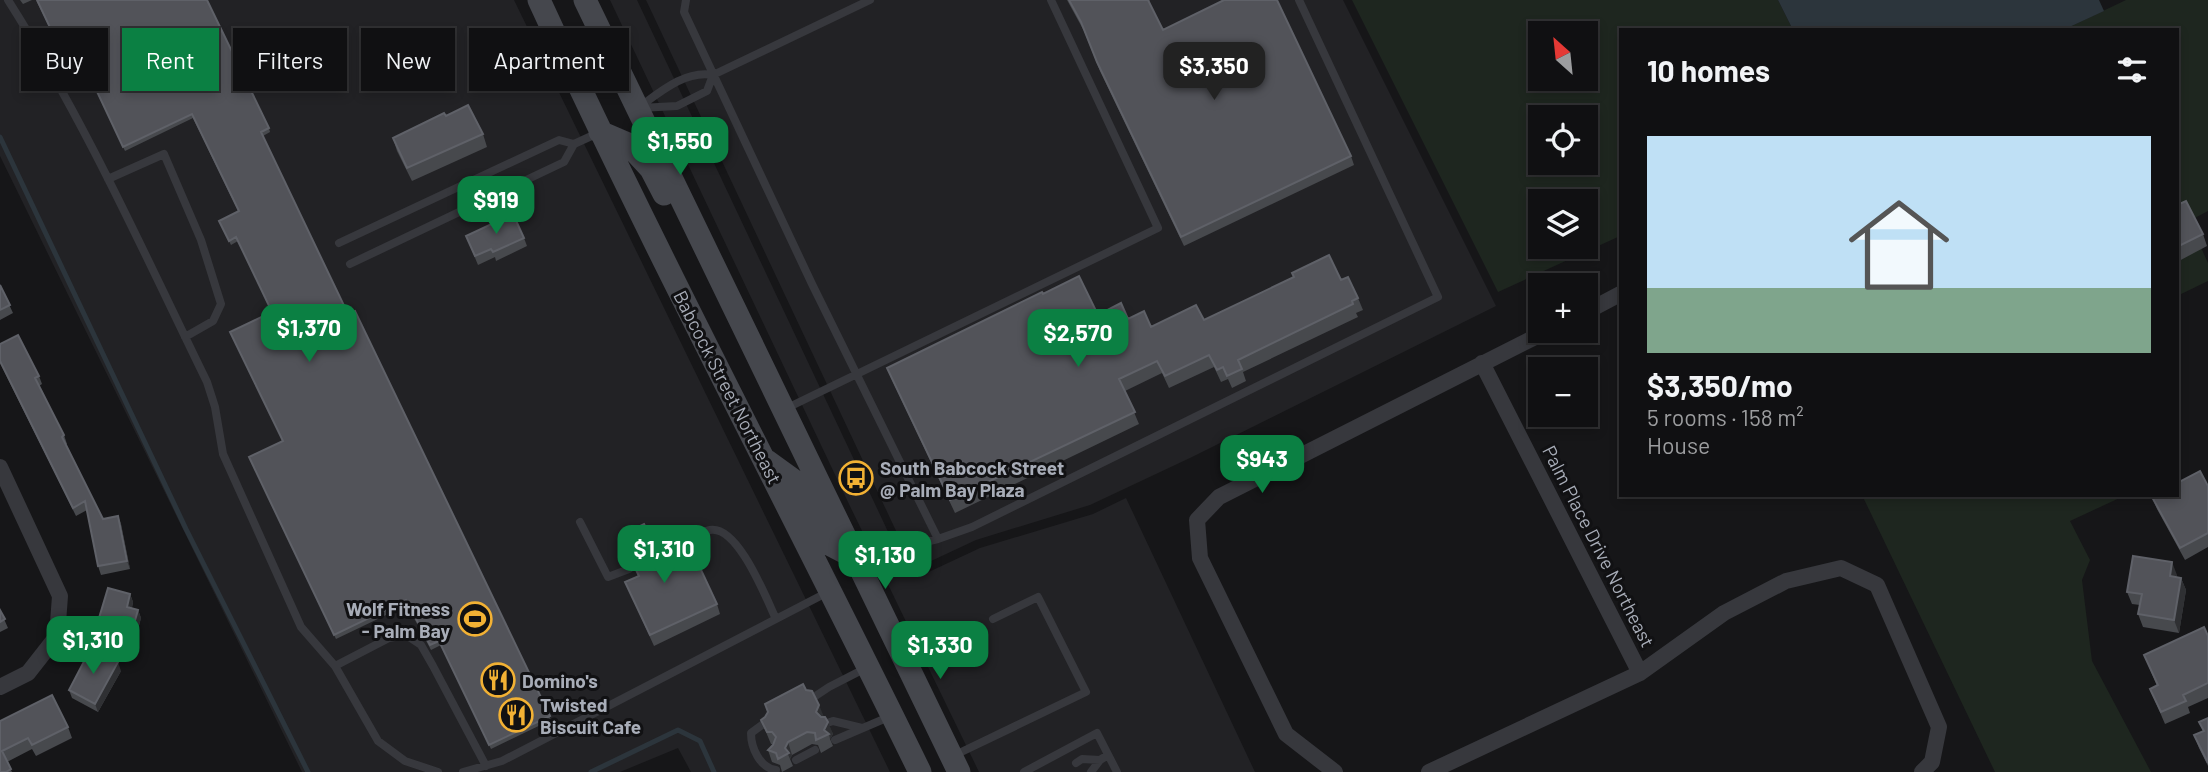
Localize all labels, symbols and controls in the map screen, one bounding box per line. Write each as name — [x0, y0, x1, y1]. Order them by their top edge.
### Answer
north arrow — [1528, 21, 1598, 91]
map controls — [1528, 21, 1598, 427]
chip: Buy — [21, 28, 108, 91]
chip: Rent — [122, 28, 219, 91]
chip: Filters — [233, 28, 347, 91]
chip: New — [361, 28, 455, 91]
chip: Apartment — [469, 28, 629, 91]
pin: $3,350 — [1157, 42, 1271, 102]
text: $3,350 — [1179, 51, 1249, 79]
icon: filters — [2113, 51, 2151, 89]
text: 10 homes — [1647, 52, 1770, 88]
button: locate — [1528, 105, 1598, 175]
pin: $1,550 — [623, 118, 737, 177]
text: $1,550 — [647, 126, 713, 154]
pin: $919 — [455, 176, 537, 236]
icon: home — [1836, 182, 1962, 308]
text: $919 — [473, 185, 519, 213]
button: layers — [1528, 189, 1598, 259]
button: + — [1528, 273, 1598, 343]
street label: Babcock Street Northeast — [669, 286, 787, 488]
pin: $1,370 — [252, 304, 366, 364]
pin: $2,570 — [1021, 310, 1135, 369]
text: $1,370 — [277, 313, 341, 341]
text: $2,570 — [1043, 318, 1113, 346]
button: − — [1528, 357, 1598, 427]
text: $3,350/mo — [1647, 367, 1793, 403]
text: 5 rooms · 158 m² — [1647, 403, 1804, 431]
text: House — [1647, 431, 1710, 459]
pin: $943 — [1221, 435, 1303, 495]
street label: Palm Place Drive Northeast — [1538, 441, 1660, 651]
text: $943 — [1236, 444, 1288, 472]
place label: South Babcock Street @ Palm Bay Plaza — [880, 456, 1064, 501]
bus stop icon: South Babcock Street @ Palm Bay Plaza — [837, 459, 875, 497]
pin: $1,310 — [607, 526, 721, 585]
pin: $1,130 — [828, 532, 942, 591]
text: $1,310 — [634, 534, 695, 562]
text: $1,130 — [854, 540, 916, 568]
place label: Wolf Fitness - Palm Bay — [346, 597, 450, 642]
sports icon: Wolf Fitness - Palm Bay — [456, 600, 494, 638]
pin: $1,310 — [36, 616, 150, 676]
pin: $1,330 — [883, 622, 997, 681]
text: $1,310 — [63, 625, 124, 653]
text: $1,330 — [907, 630, 973, 658]
restaurant icon: Domino's — [479, 661, 517, 699]
place label: Domino's — [522, 669, 598, 692]
place label: Twisted Biscuit Cafe — [540, 693, 641, 738]
restaurant icon: Twisted Biscuit Cafe — [497, 696, 535, 734]

